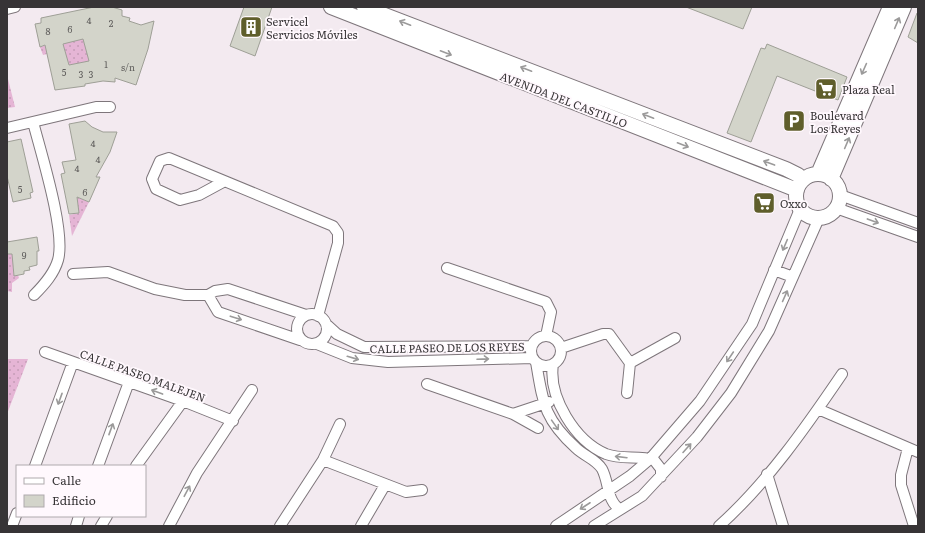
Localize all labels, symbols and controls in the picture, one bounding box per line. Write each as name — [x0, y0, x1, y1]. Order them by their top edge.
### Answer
house number: 4 — [87, 13, 92, 27]
place label: Servicel Servicios Móviles — [266, 13, 358, 42]
building icon: Servicel Servicios Móviles — [238, 14, 264, 40]
house number: 2 — [109, 16, 114, 30]
one-way arrow — [399, 18, 411, 26]
one-way arrow — [894, 18, 901, 30]
house number: 6 — [68, 22, 73, 36]
house number: 8 — [46, 24, 51, 38]
one-way arrow — [439, 49, 451, 57]
house number: 1 — [104, 57, 108, 71]
house number: s/n — [121, 60, 135, 74]
one-way arrow — [860, 62, 867, 74]
house number: 5 — [62, 65, 67, 79]
one-way arrow — [521, 65, 533, 73]
house number: 3 — [79, 67, 84, 81]
house number: 3 — [89, 67, 94, 81]
street label: AVENIDA DEL CASTILLO — [498, 67, 630, 131]
supermarket icon: Plaza Real — [813, 76, 839, 102]
place label: Plaza Real — [842, 81, 895, 97]
place label: Boulevard Los Reyes — [810, 107, 864, 136]
parking icon: Boulevard Los Reyes — [781, 108, 807, 134]
one-way arrow — [642, 111, 654, 119]
house number: 4 — [91, 136, 96, 150]
one-way arrow — [843, 138, 851, 150]
one-way arrow — [676, 142, 688, 150]
house number: 4 — [96, 152, 101, 166]
one-way arrow — [763, 158, 775, 166]
house number: 4 — [75, 161, 80, 175]
house number: 5 — [18, 182, 23, 196]
house number: 6 — [83, 185, 88, 199]
supermarket icon: Oxxo — [751, 190, 777, 216]
place label: Oxxo — [780, 195, 807, 211]
one-way arrow — [866, 218, 879, 225]
one-way arrow — [781, 238, 788, 250]
house number: 9 — [22, 248, 27, 262]
one-way arrow — [782, 290, 789, 302]
one-way arrow — [230, 315, 242, 323]
street label: CALLE PASEO DE LOS REYES — [369, 338, 525, 356]
street label: CALLE PASEO MALEJEN — [78, 345, 208, 405]
one-way arrow — [726, 351, 735, 362]
one-way arrow — [346, 355, 359, 362]
one-way arrow — [476, 355, 489, 363]
one-way arrow — [151, 388, 164, 395]
one-way arrow — [55, 392, 63, 404]
one-way arrow — [551, 420, 559, 431]
one-way arrow — [108, 424, 116, 436]
one-way arrow — [682, 443, 691, 453]
one-way arrow — [615, 453, 628, 461]
legend — [16, 465, 146, 517]
text: Calle — [52, 471, 81, 489]
one-way arrow — [184, 486, 191, 498]
text: Edificio — [52, 491, 96, 509]
one-way arrow — [579, 503, 591, 511]

